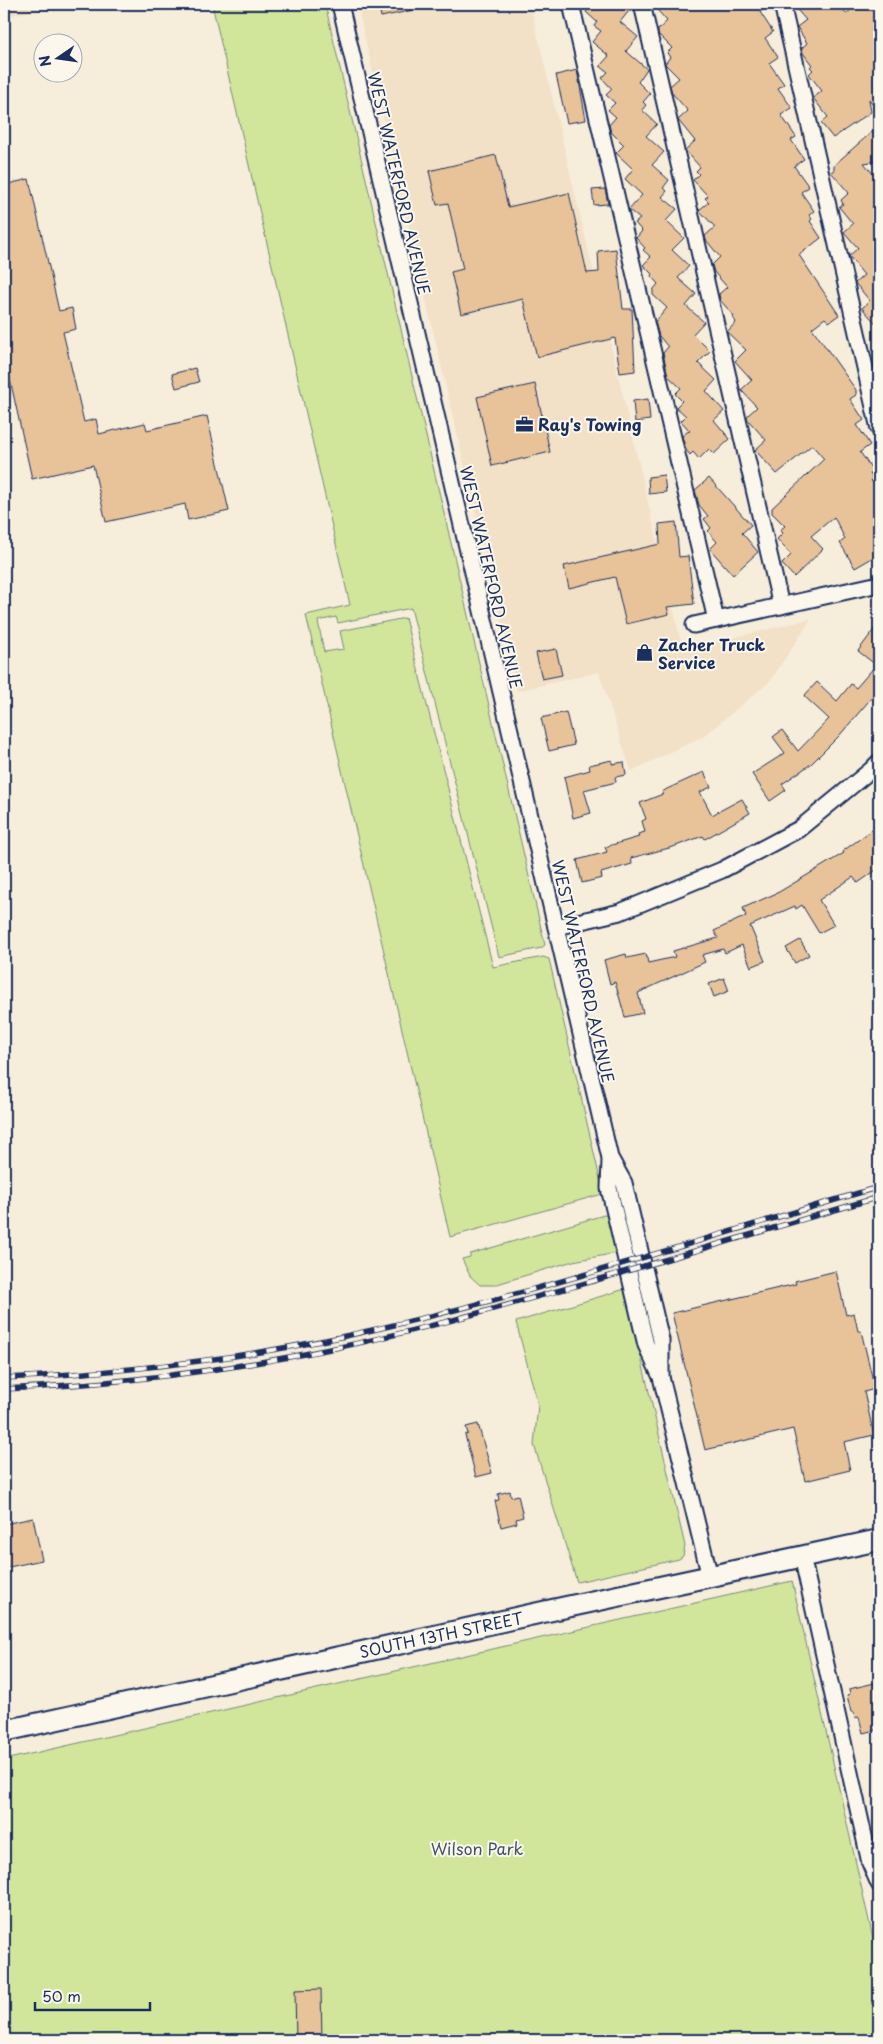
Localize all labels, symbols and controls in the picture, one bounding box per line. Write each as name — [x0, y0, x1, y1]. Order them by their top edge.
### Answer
north arrow — [32, 32, 82, 82]
text: N — [33, 53, 56, 69]
street label: WEST WATERFORD AVENUE — [363, 69, 437, 297]
place label: Ray's Towing — [538, 412, 642, 436]
office icon: Ray's Towing — [514, 414, 534, 434]
street label: WEST WATERFORD AVENUE — [455, 463, 529, 691]
place label: Zacher Truck Service — [658, 632, 766, 674]
shop icon: Zacher Truck Service — [634, 643, 654, 663]
street label: WEST WATERFORD AVENUE — [547, 857, 621, 1085]
street label: SOUTH 13TH STREET — [357, 1605, 525, 1663]
park label: Wilson Park — [431, 1836, 524, 1860]
scale bar — [35, 1979, 150, 2011]
text: 50 m — [42, 1984, 81, 2007]

